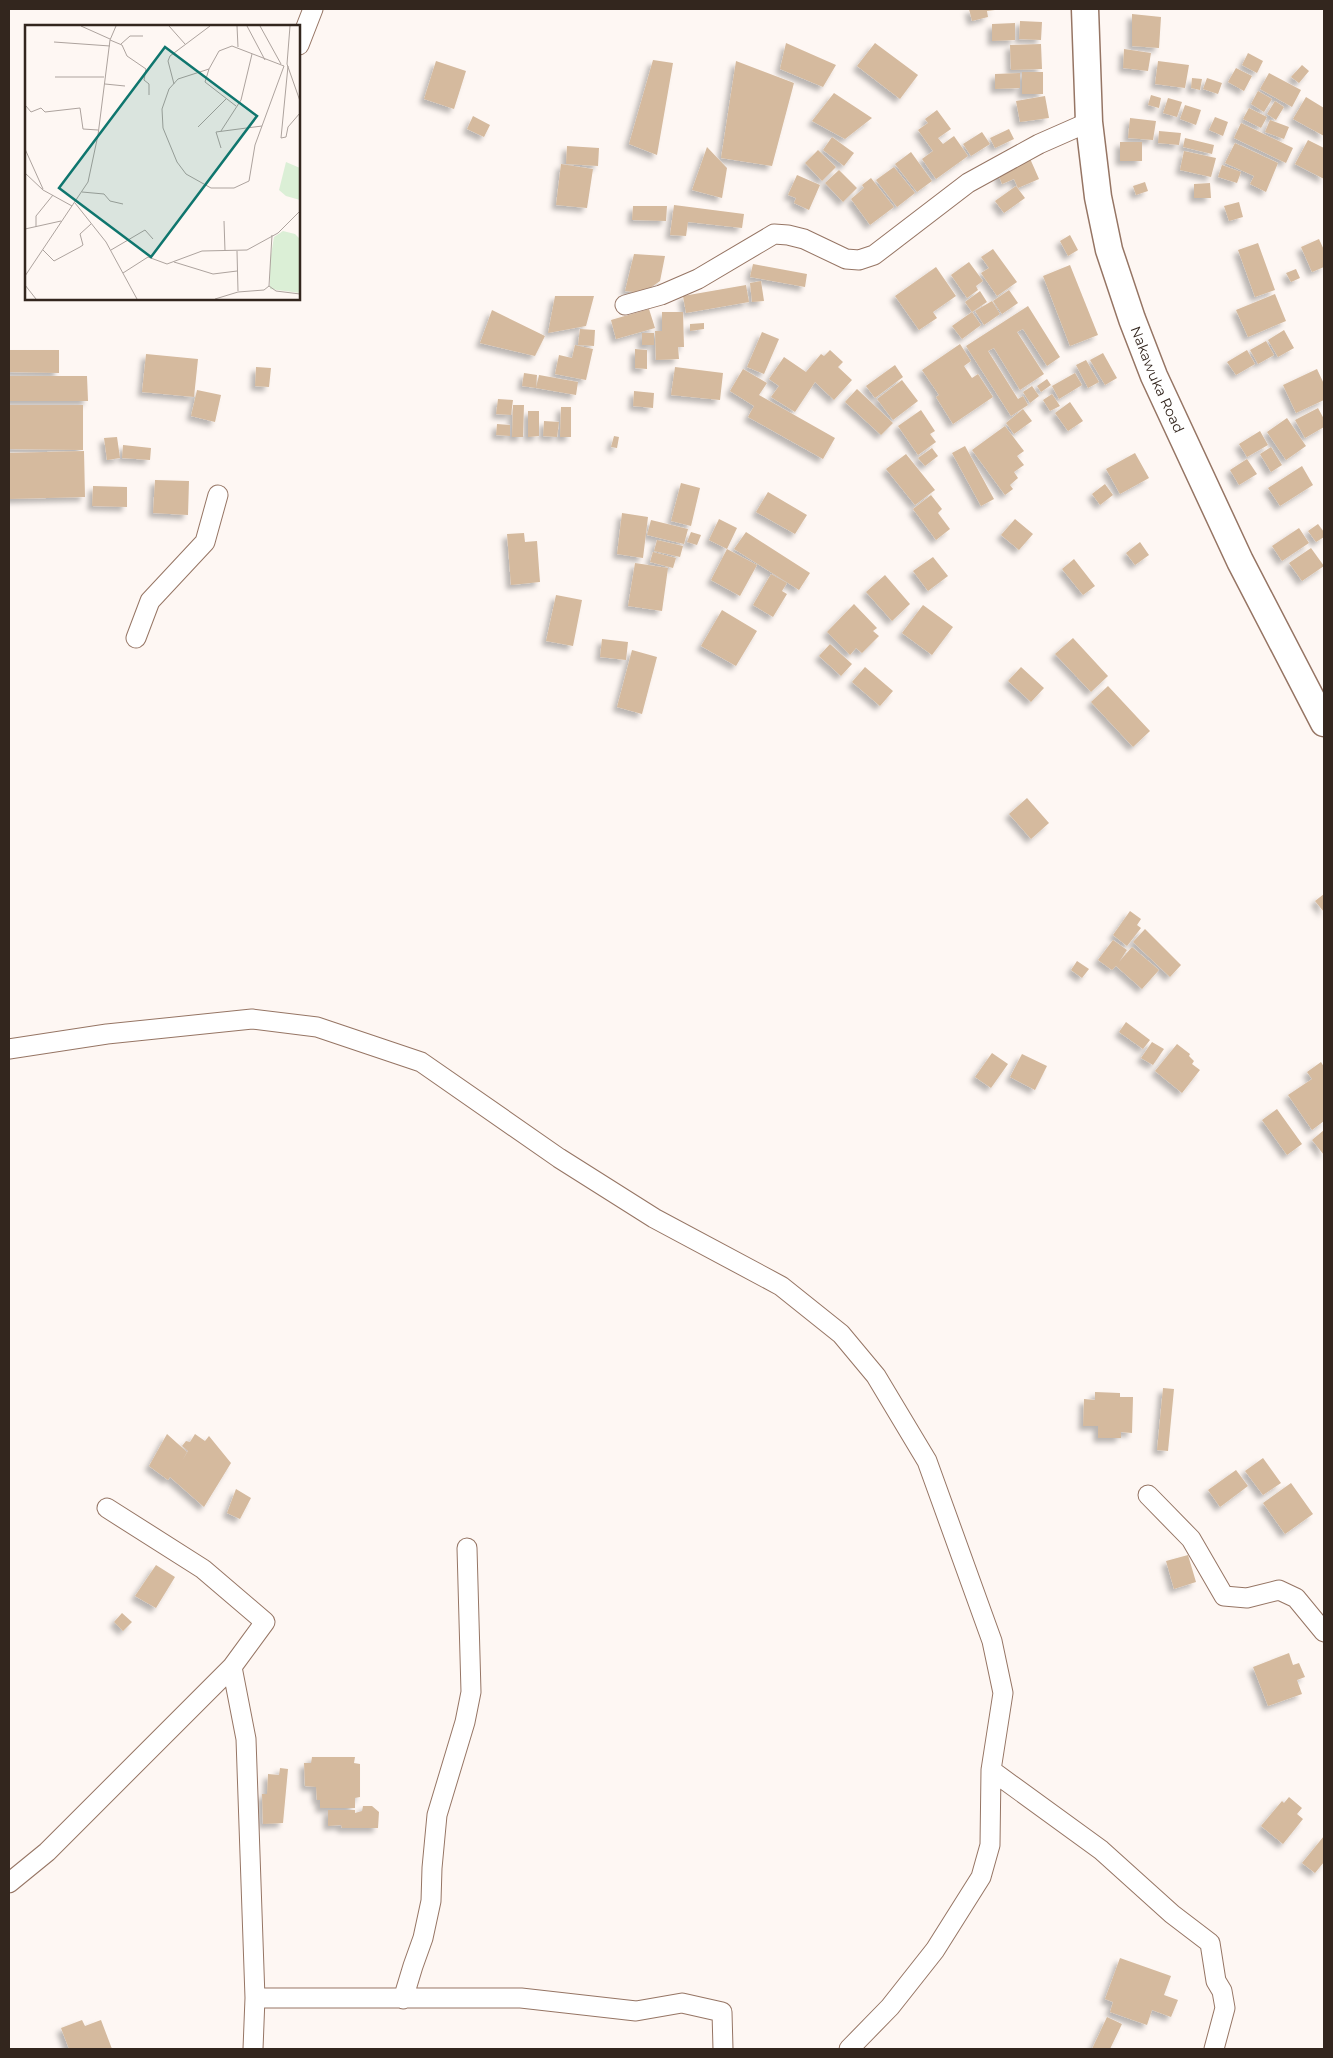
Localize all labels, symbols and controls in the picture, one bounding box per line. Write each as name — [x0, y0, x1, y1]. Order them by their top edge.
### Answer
inset map — [25, 25, 300, 300]
street label: Nakawuka Road — [1127, 323, 1188, 436]

